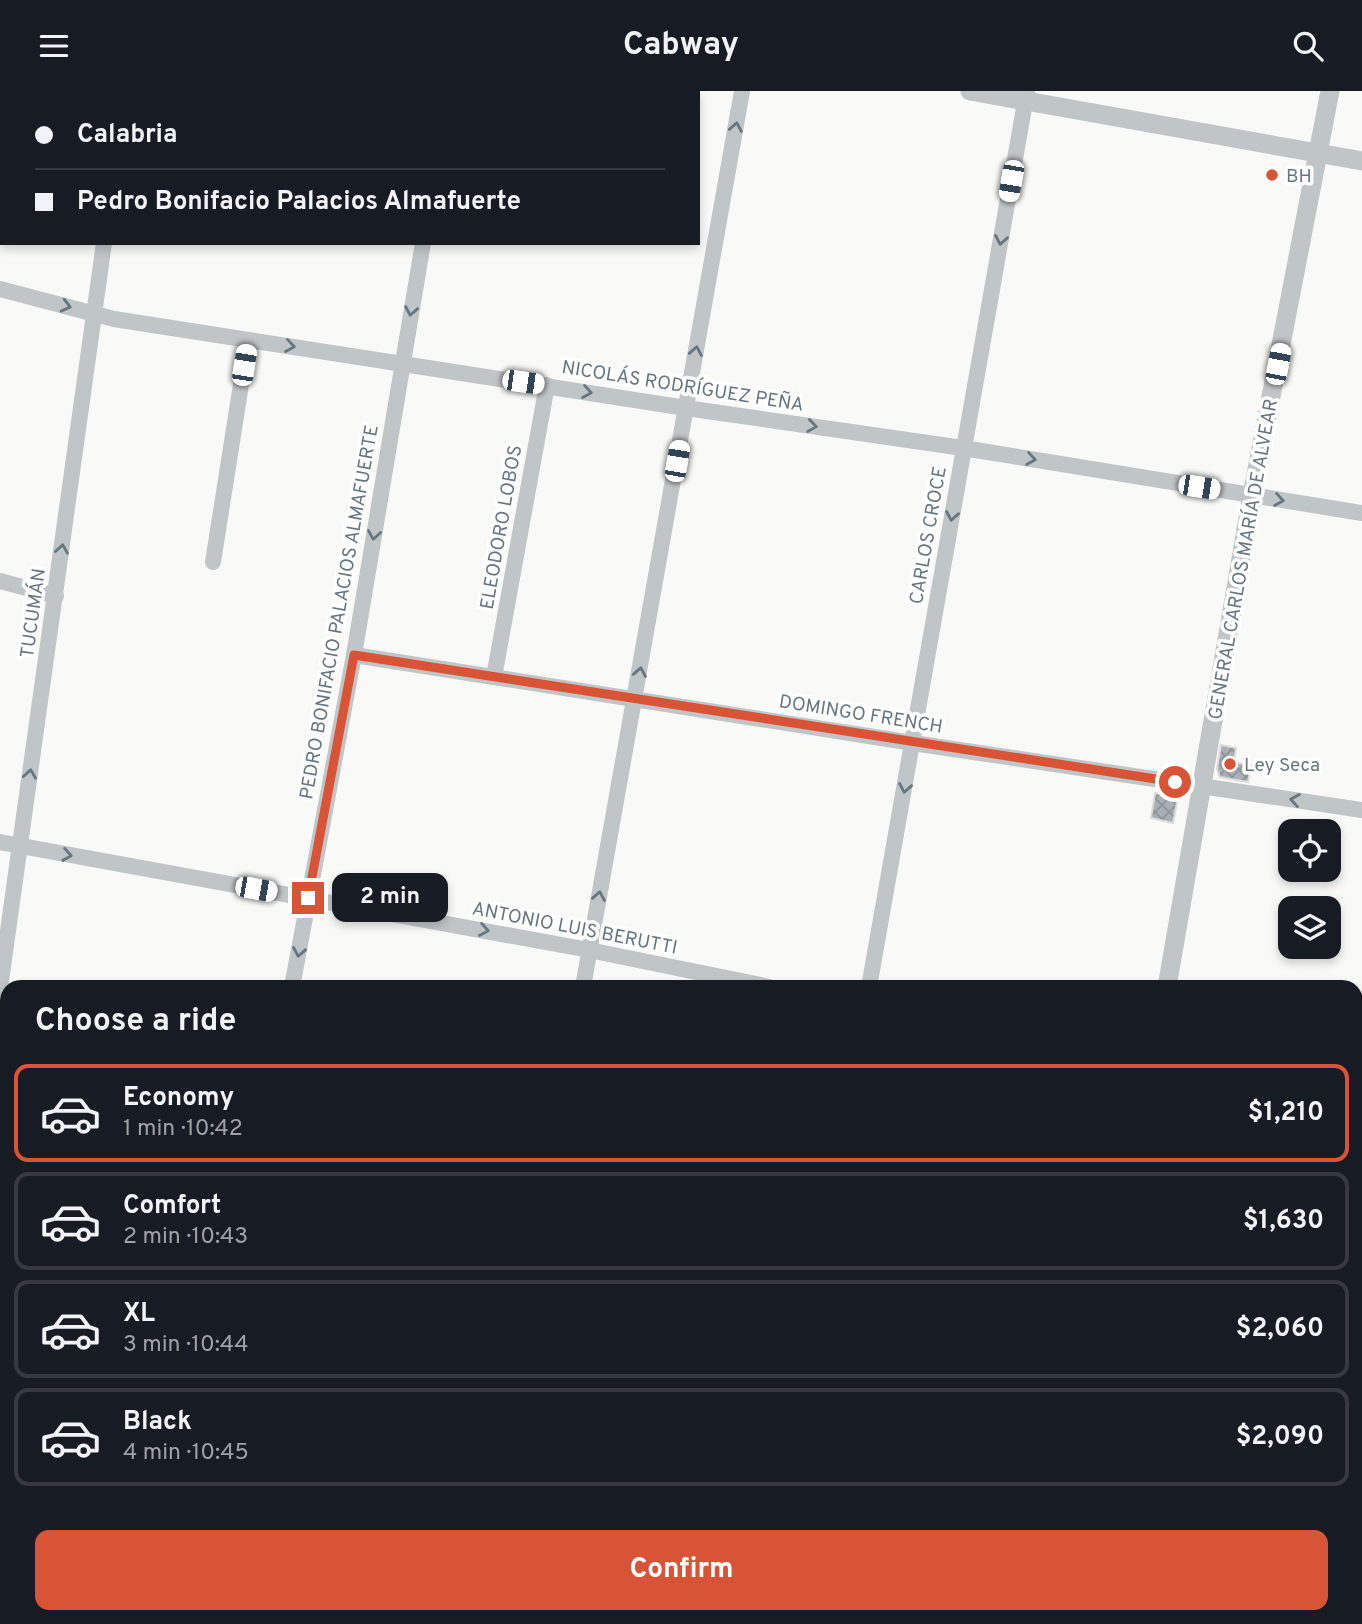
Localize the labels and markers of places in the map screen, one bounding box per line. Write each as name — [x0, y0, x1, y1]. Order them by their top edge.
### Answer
place label: BH — [1286, 165, 1312, 189]
marker: BH — [1264, 167, 1280, 183]
place label: Ley Seca — [1244, 754, 1320, 778]
marker: Ley Seca — [1222, 756, 1238, 772]

